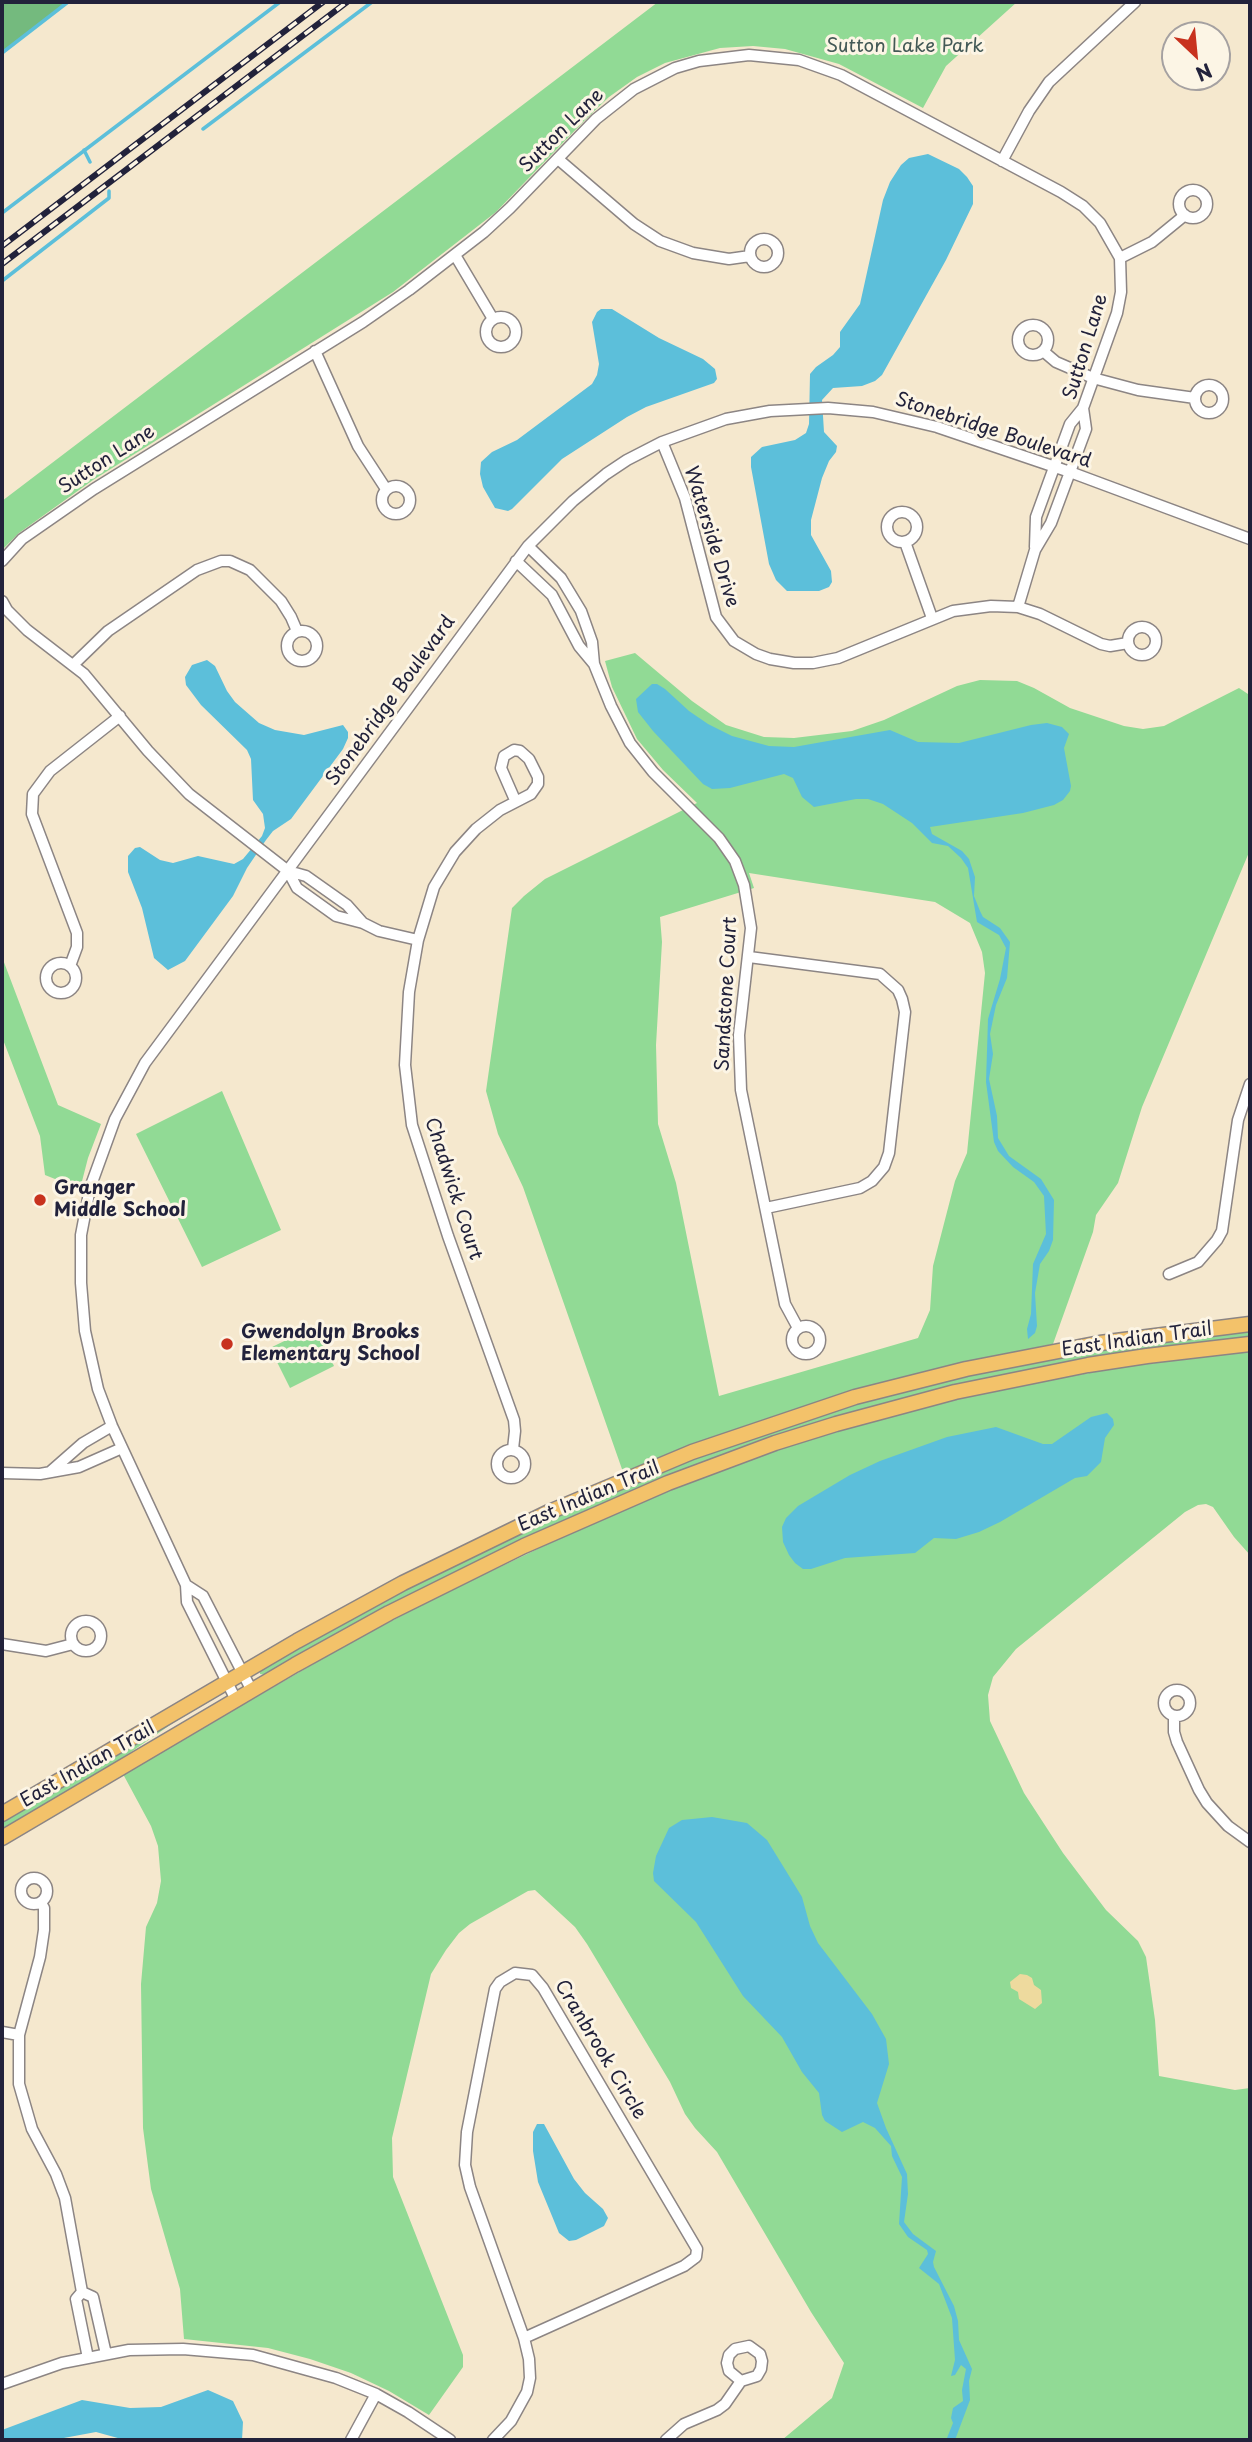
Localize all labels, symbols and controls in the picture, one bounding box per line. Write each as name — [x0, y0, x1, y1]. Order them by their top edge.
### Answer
north arrow — [1161, 21, 1231, 91]
park label: Sutton Lake Park — [826, 36, 984, 58]
text: N — [1191, 57, 1217, 89]
street label: Sutton Lane — [515, 84, 609, 178]
street label: Sutton Lane — [1059, 291, 1113, 403]
street label: Stonebridge Boulevard — [892, 389, 1094, 473]
street label: Sutton Lane — [55, 421, 159, 499]
street label: Waterside Drive — [679, 464, 743, 610]
street label: Stonebridge Boulevard — [322, 611, 460, 791]
street label: Sandstone Court — [712, 916, 742, 1072]
street label: Chadwick Court — [419, 1115, 487, 1263]
place label: Granger Middle School — [54, 1178, 186, 1222]
marker: Granger Middle School — [32, 1192, 48, 1208]
street label: East Indian Trail — [1060, 1318, 1214, 1362]
place label: Gwendolyn Brooks Elementary School — [241, 1322, 420, 1366]
marker: Gwendolyn Brooks Elementary School — [219, 1336, 235, 1352]
street label: East Indian Trail — [515, 1457, 663, 1537]
street label: East Indian Trail — [17, 1717, 159, 1813]
street label: Cranbrook Circle — [549, 1976, 651, 2124]

